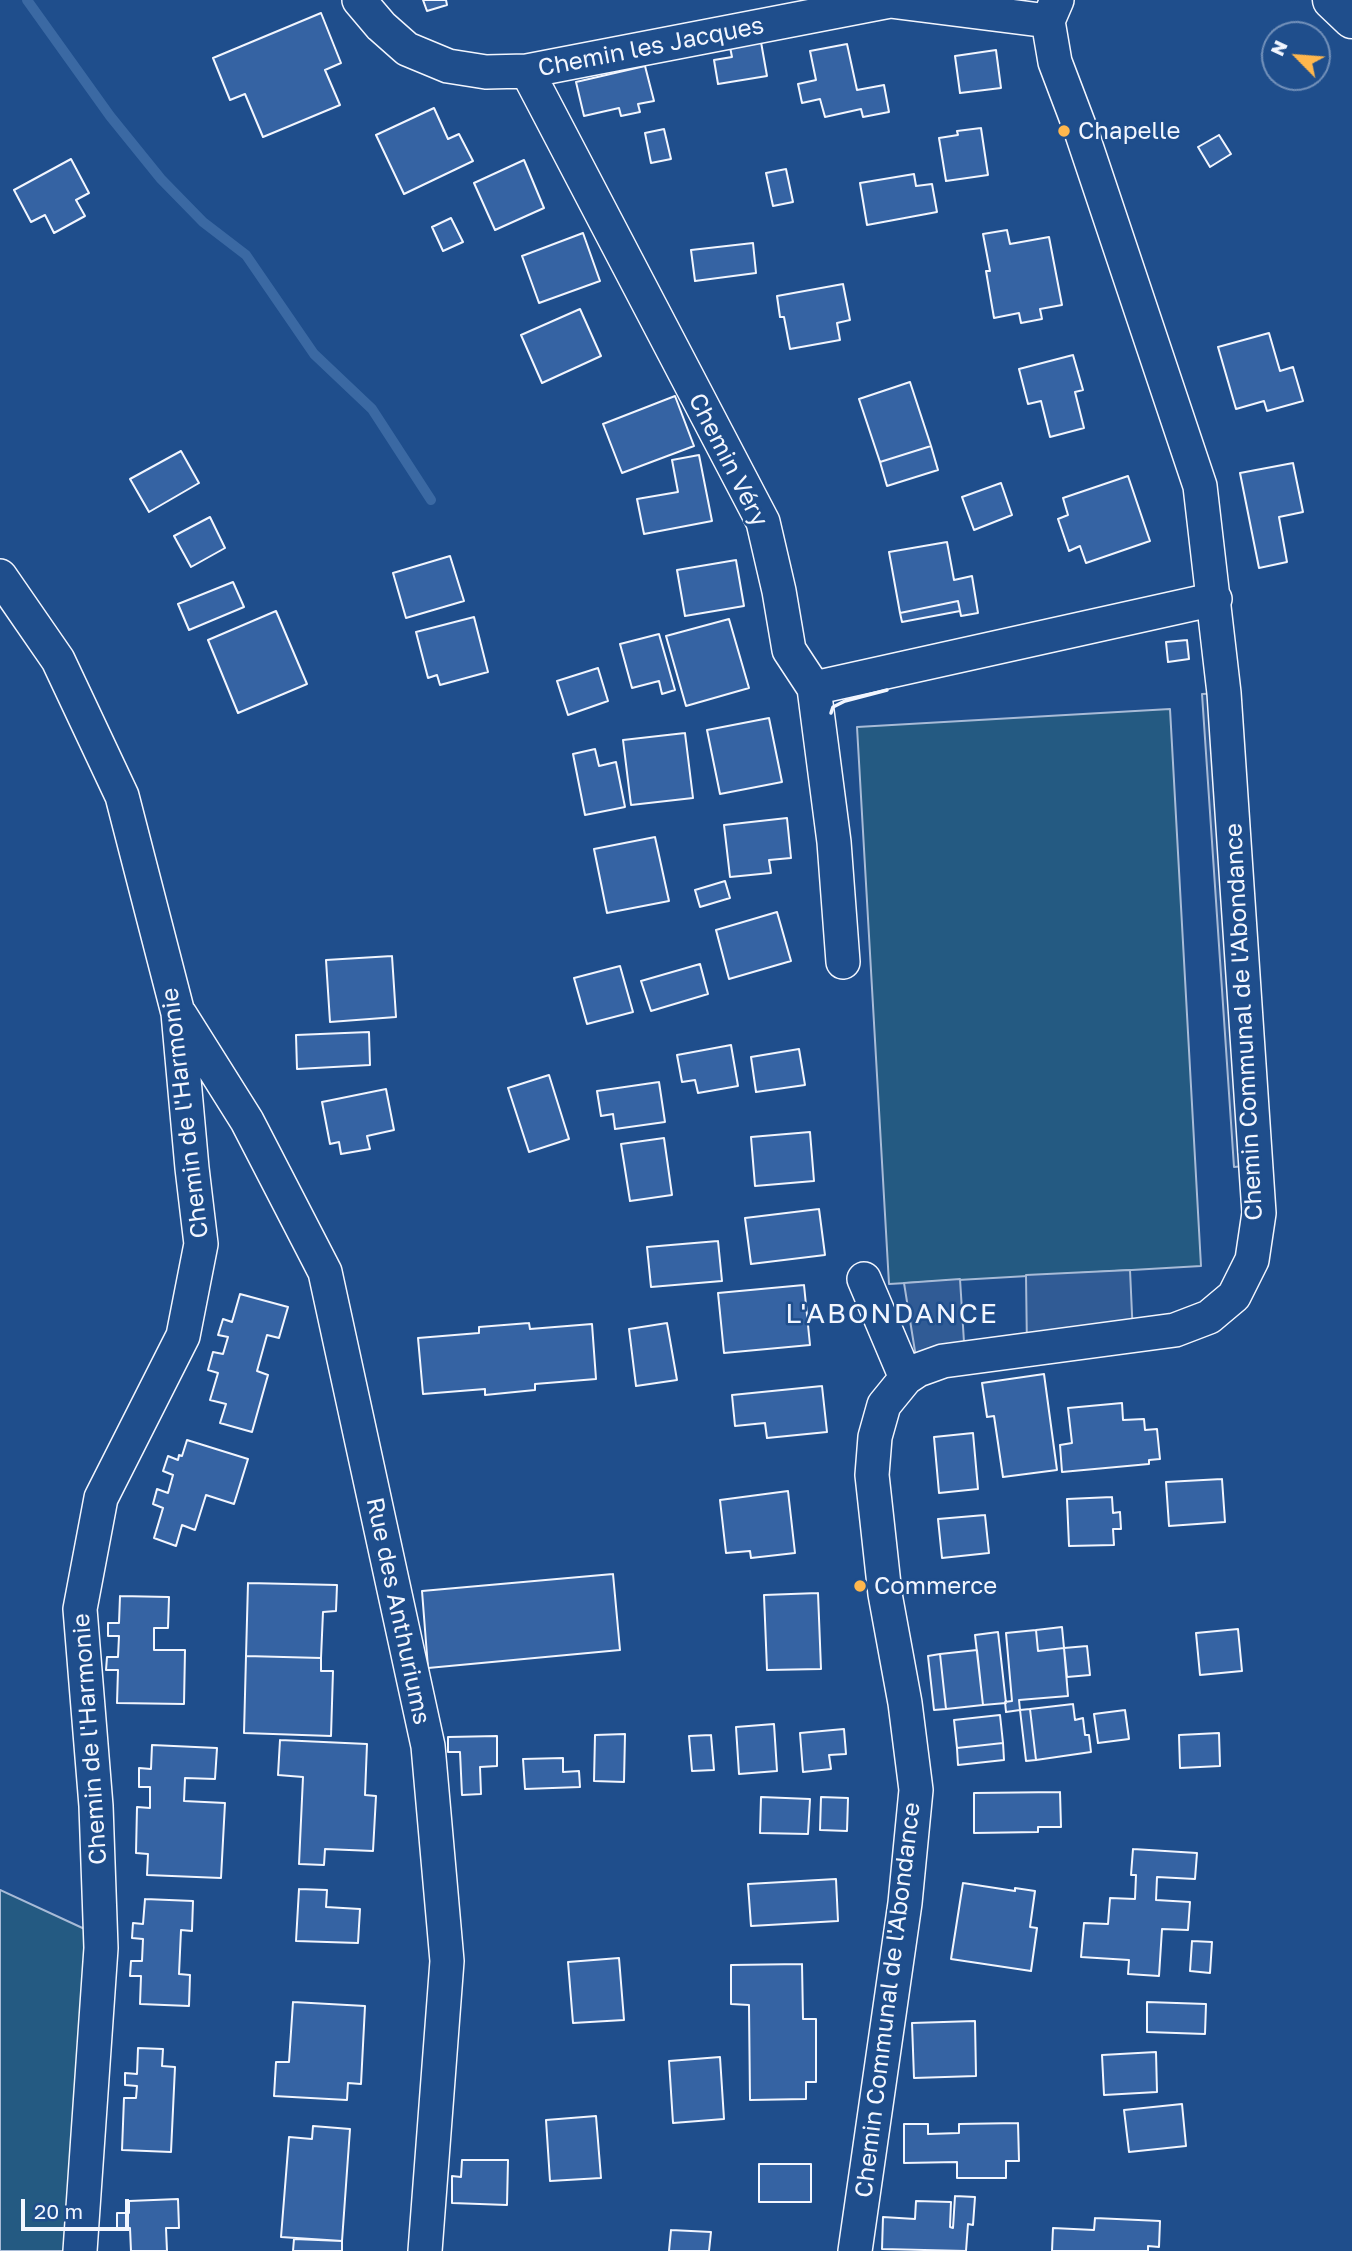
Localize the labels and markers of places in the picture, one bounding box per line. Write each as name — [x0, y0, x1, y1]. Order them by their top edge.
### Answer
place label: Chapelle — [1078, 117, 1180, 145]
marker: Chapelle — [1056, 123, 1072, 139]
place label: Commerce — [874, 1572, 997, 1600]
marker: Commerce — [852, 1578, 868, 1594]

